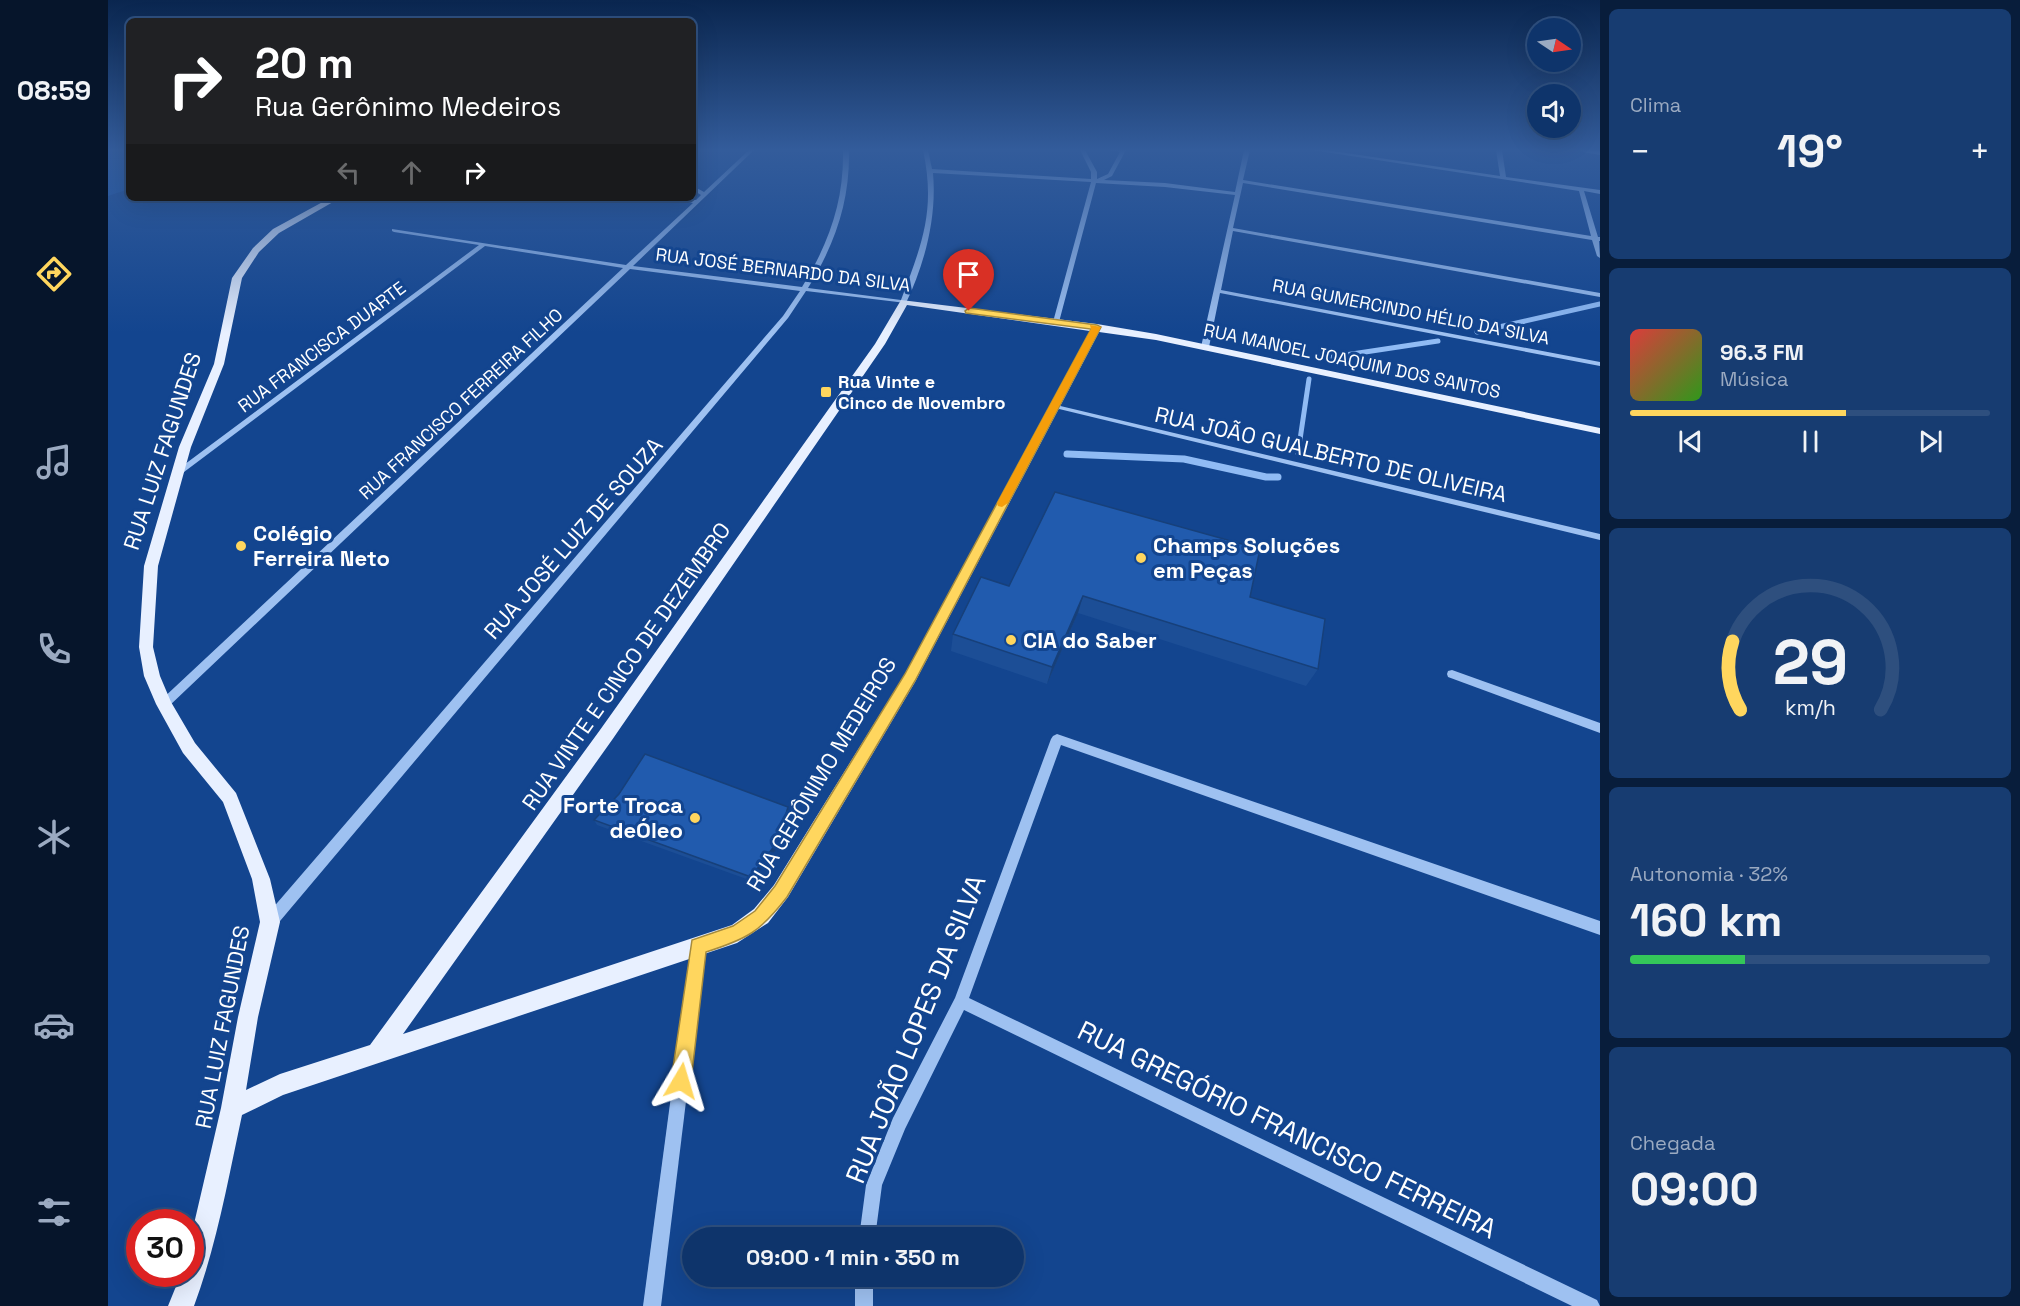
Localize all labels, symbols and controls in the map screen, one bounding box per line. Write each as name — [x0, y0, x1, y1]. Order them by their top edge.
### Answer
north arrow — [1527, 18, 1581, 72]
map controls — [1527, 18, 1581, 138]
text: 20 m — [255, 37, 354, 90]
icon: right — [156, 42, 234, 120]
text: 08:59 — [17, 73, 91, 108]
button: sound — [1527, 84, 1581, 138]
text: Rua Gerônimo Medeiros — [255, 89, 561, 124]
text: Clima — [1630, 92, 1681, 118]
text: 19° — [1777, 123, 1843, 180]
text: − — [1630, 131, 1650, 173]
text: + — [1970, 131, 1990, 173]
icon: left — [332, 156, 365, 189]
icon: ahead — [395, 156, 428, 189]
icon: right — [458, 156, 491, 189]
street label: RUA JOSÉ BERNARDO DA SILVA — [654, 242, 912, 297]
pin — [943, 249, 994, 311]
icon: directions — [33, 253, 75, 295]
icon: arrive — [952, 258, 985, 291]
street label: RUA GUMERCINDO HÉLIO DA SILVA — [1271, 273, 1552, 350]
street label: RUA FRANCISCA DUARTE — [233, 276, 410, 417]
street label: RUA FRANCISCO FERREIRA FILHO — [354, 303, 567, 504]
street label: RUA MANOEL JOAQUIM DOS SANTOS — [1202, 318, 1503, 403]
text: 96.3 FM — [1720, 338, 1804, 366]
street label: RUA LUIZ FAGUNDES — [117, 349, 207, 553]
text: Música — [1720, 366, 1788, 392]
place label: Rua Vinte e Cinco de Novembro — [838, 370, 1006, 414]
marker: Rua Vinte e Cinco de Novembro — [819, 385, 833, 399]
street label: RUA JOÃO GUALBERTO DE OLIVEIRA — [1152, 400, 1510, 508]
icon: previous — [1674, 425, 1707, 458]
icon: pause — [1794, 425, 1827, 458]
icon: next — [1914, 425, 1947, 458]
street label: RUA JOSÉ LUIZ DE SOUZA — [478, 431, 668, 645]
icon: music — [33, 441, 75, 483]
street label: RUA VINTE E CINCO DE DEZEMBRO — [516, 517, 736, 815]
place label: Colégio Ferreira Neto — [253, 519, 390, 572]
place label: Champs Soluções em Peças — [1153, 531, 1340, 584]
marker: Colégio Ferreira Neto — [234, 539, 248, 553]
marker: Champs Soluções em Peças — [1134, 551, 1148, 565]
text: 29 — [1772, 623, 1848, 702]
place label: CIA do Saber — [1023, 626, 1157, 654]
icon: phone — [33, 628, 75, 670]
marker: CIA do Saber — [1004, 633, 1018, 647]
street label: RUA GERÔNIMO MEDEIROS — [740, 652, 902, 896]
text: km/h — [1784, 694, 1836, 721]
place label: Forte Troca deÓleo — [563, 791, 683, 844]
marker: Forte Troca deÓleo — [688, 811, 702, 825]
icon: climate — [33, 816, 75, 858]
text: Autonomia · 32% — [1630, 861, 1788, 887]
street label: RUA JOÃO LOPES DA SILVA — [838, 869, 994, 1188]
text: 160 km — [1630, 892, 1783, 949]
street label: RUA LUIZ FAGUNDES — [189, 923, 255, 1131]
icon: car — [33, 1004, 75, 1046]
street label: RUA GREGÓRIO FRANCISCO FERREIRA — [1072, 1013, 1502, 1247]
position arrow — [649, 1049, 713, 1113]
text: Chegada — [1630, 1130, 1715, 1156]
text: 09:00 — [1630, 1161, 1759, 1218]
icon: filters — [33, 1191, 75, 1233]
speed limit sign: 30 — [126, 1209, 204, 1287]
text: 09:00 · 1 min · 350 m — [746, 1243, 960, 1271]

